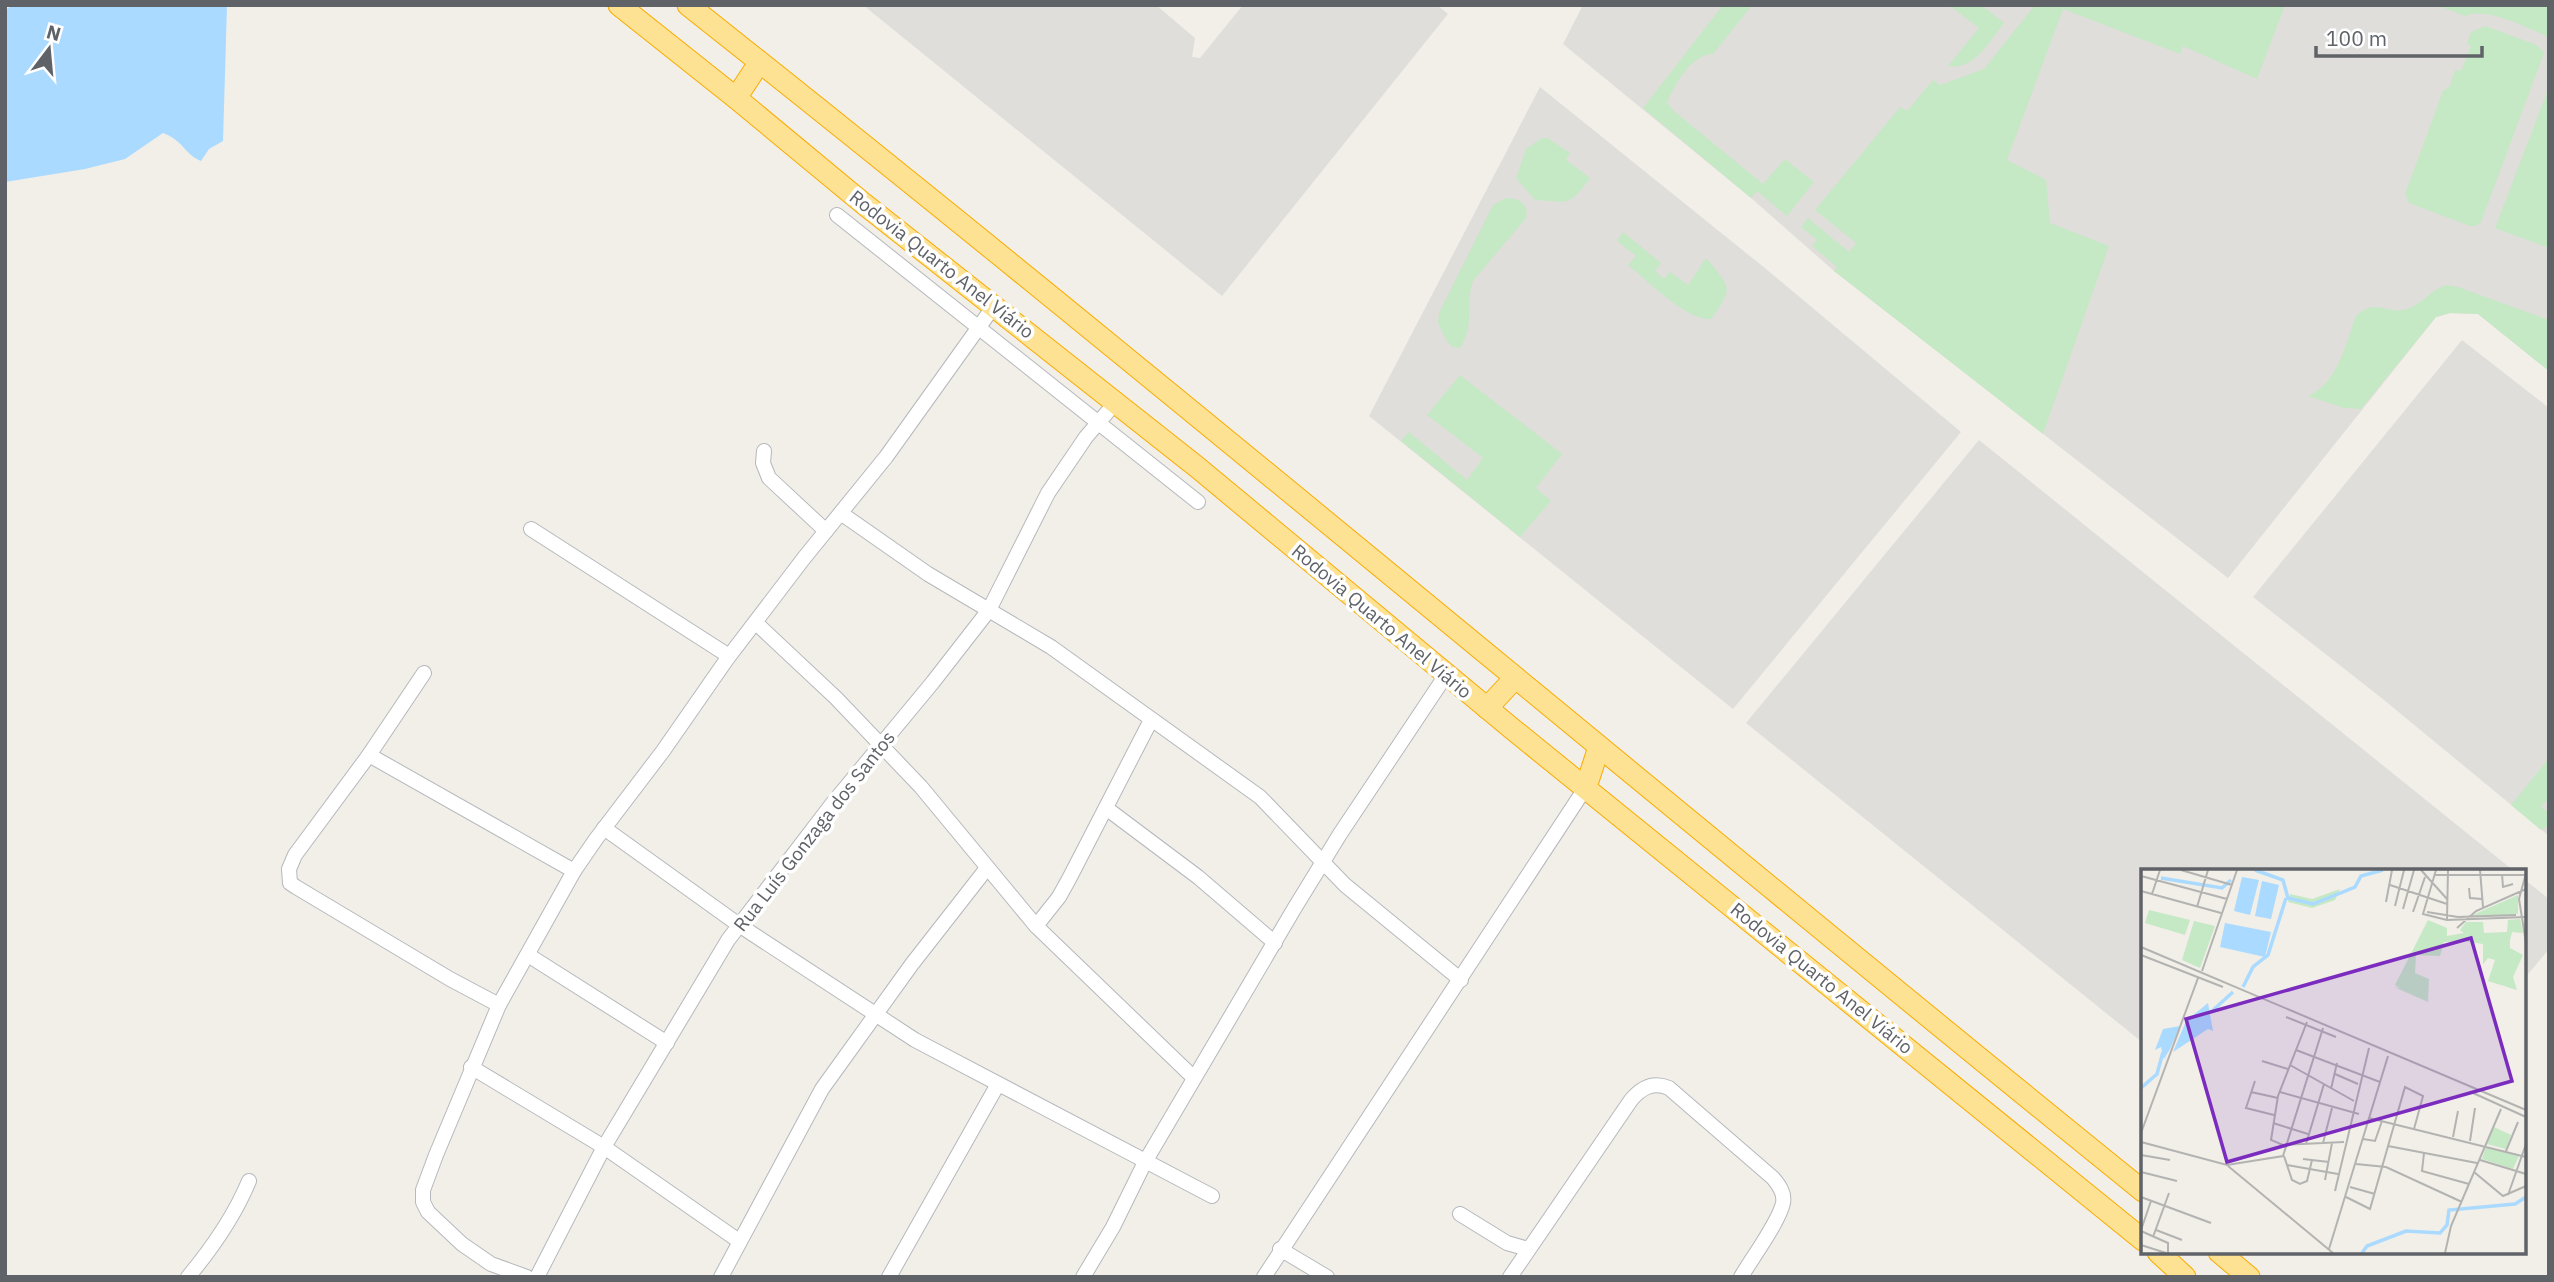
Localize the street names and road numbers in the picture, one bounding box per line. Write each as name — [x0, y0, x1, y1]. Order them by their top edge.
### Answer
street label: Rodovia Quarto Anel Viário — [845, 184, 1039, 344]
street label: Rodovia Quarto Anel Viário — [1287, 539, 1477, 703]
street label: Rua Luís Gonzaga dos Santos — [728, 726, 900, 936]
street label: Rodovia Quarto Anel Viário — [1726, 897, 1918, 1059]

